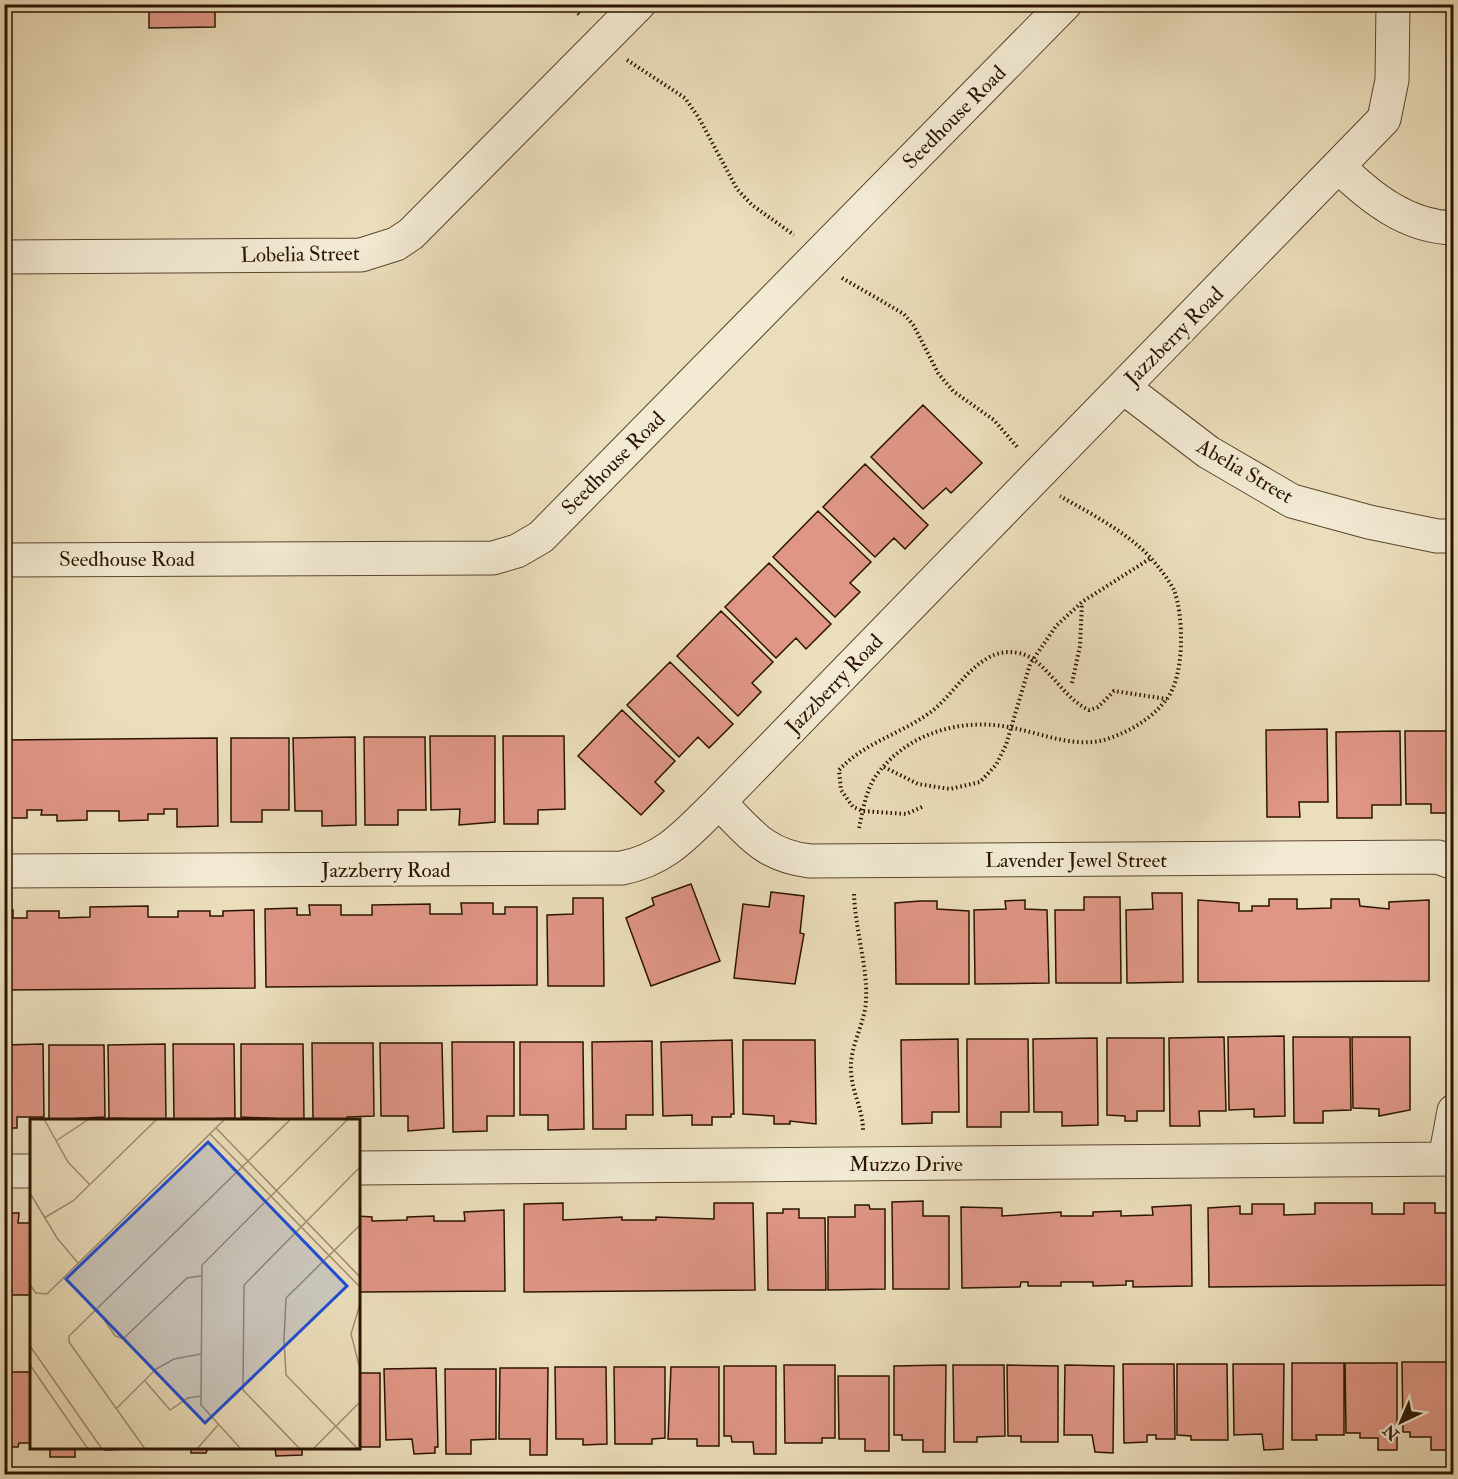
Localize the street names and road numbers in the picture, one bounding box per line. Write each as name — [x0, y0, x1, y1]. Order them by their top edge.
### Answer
street label: Seedhouse Road — [897, 59, 1012, 175]
street label: Lobelia Street — [240, 240, 360, 269]
street label: Jazzberry Road — [1118, 281, 1230, 392]
street label: Seedhouse Road — [556, 405, 671, 521]
street label: Abelia Street — [1191, 432, 1298, 510]
street label: Seedhouse Road — [59, 546, 196, 573]
street label: Jazzberry Road — [779, 628, 889, 741]
street label: Lavender Jewel Street — [985, 847, 1167, 874]
street label: Jazzberry Road — [320, 857, 451, 884]
street label: Muzzo Drive — [849, 1151, 963, 1178]

